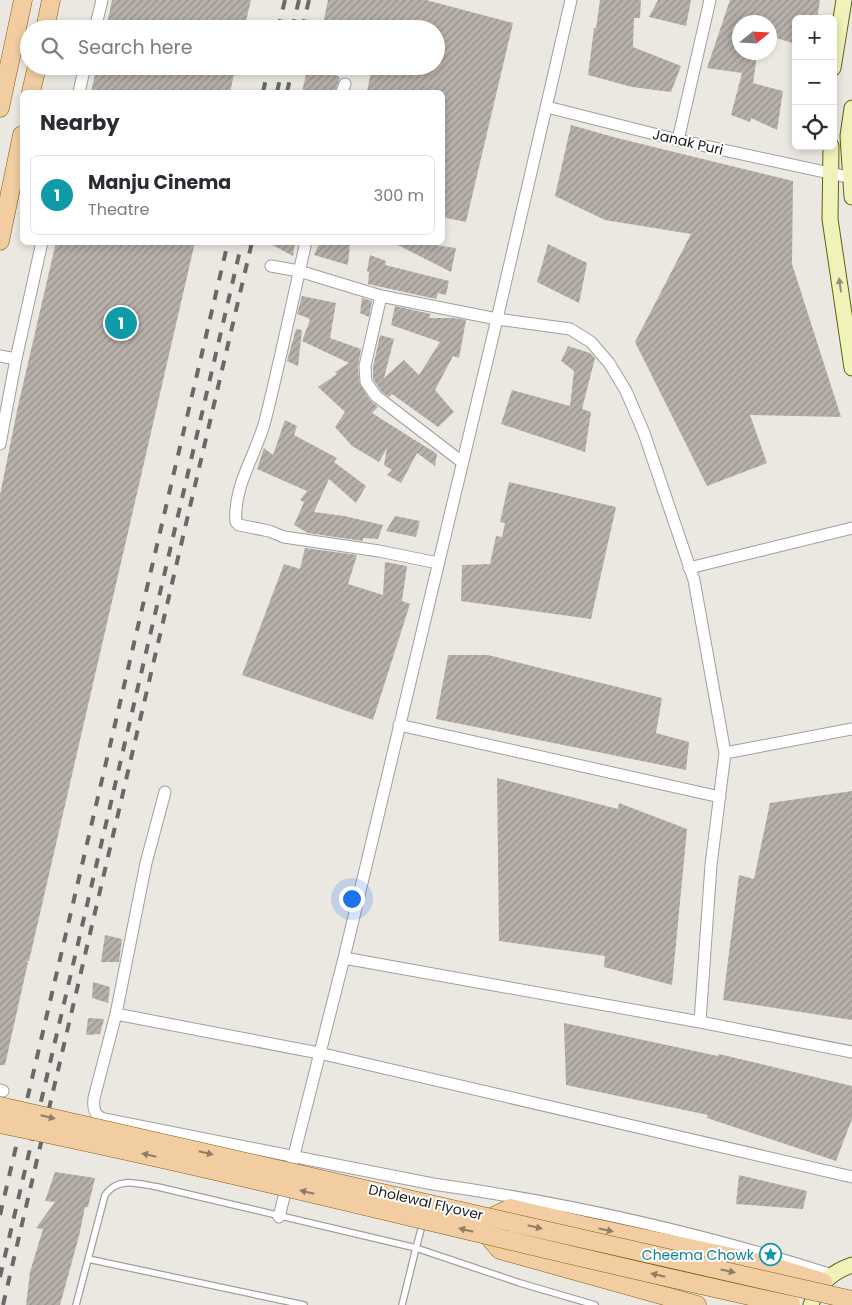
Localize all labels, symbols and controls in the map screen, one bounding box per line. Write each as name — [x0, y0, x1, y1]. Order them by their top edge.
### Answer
north arrow — [732, 15, 777, 60]
map controls — [792, 15, 837, 150]
button: + — [792, 15, 837, 60]
search box — [20, 20, 445, 75]
icon: search — [38, 34, 66, 62]
text: Search here — [78, 34, 192, 61]
button: − — [792, 60, 837, 105]
button: locate — [792, 105, 837, 150]
text: Nearby — [40, 108, 120, 137]
street label: Janak Puri — [651, 124, 725, 160]
text: Manju Cinema — [88, 169, 231, 196]
text: 1 — [54, 184, 60, 207]
text: 300 m — [374, 184, 424, 207]
text: Theatre — [88, 198, 149, 221]
one-way arrow — [835, 277, 843, 293]
pin: 1 — [105, 304, 137, 342]
your location — [339, 886, 365, 912]
one-way arrow — [40, 1113, 55, 1121]
one-way arrow — [199, 1149, 214, 1157]
one-way arrow — [142, 1151, 157, 1159]
street label: Dholewal Flyover — [367, 1179, 485, 1225]
one-way arrow — [300, 1188, 315, 1196]
one-way arrow — [528, 1223, 543, 1231]
one-way arrow — [458, 1226, 473, 1234]
one-way arrow — [598, 1227, 614, 1235]
place icon: Cheema Chowk — [758, 1243, 782, 1267]
place label: Cheema Chowk — [642, 1245, 755, 1265]
one-way arrow — [720, 1268, 736, 1276]
one-way arrow — [650, 1271, 665, 1279]

